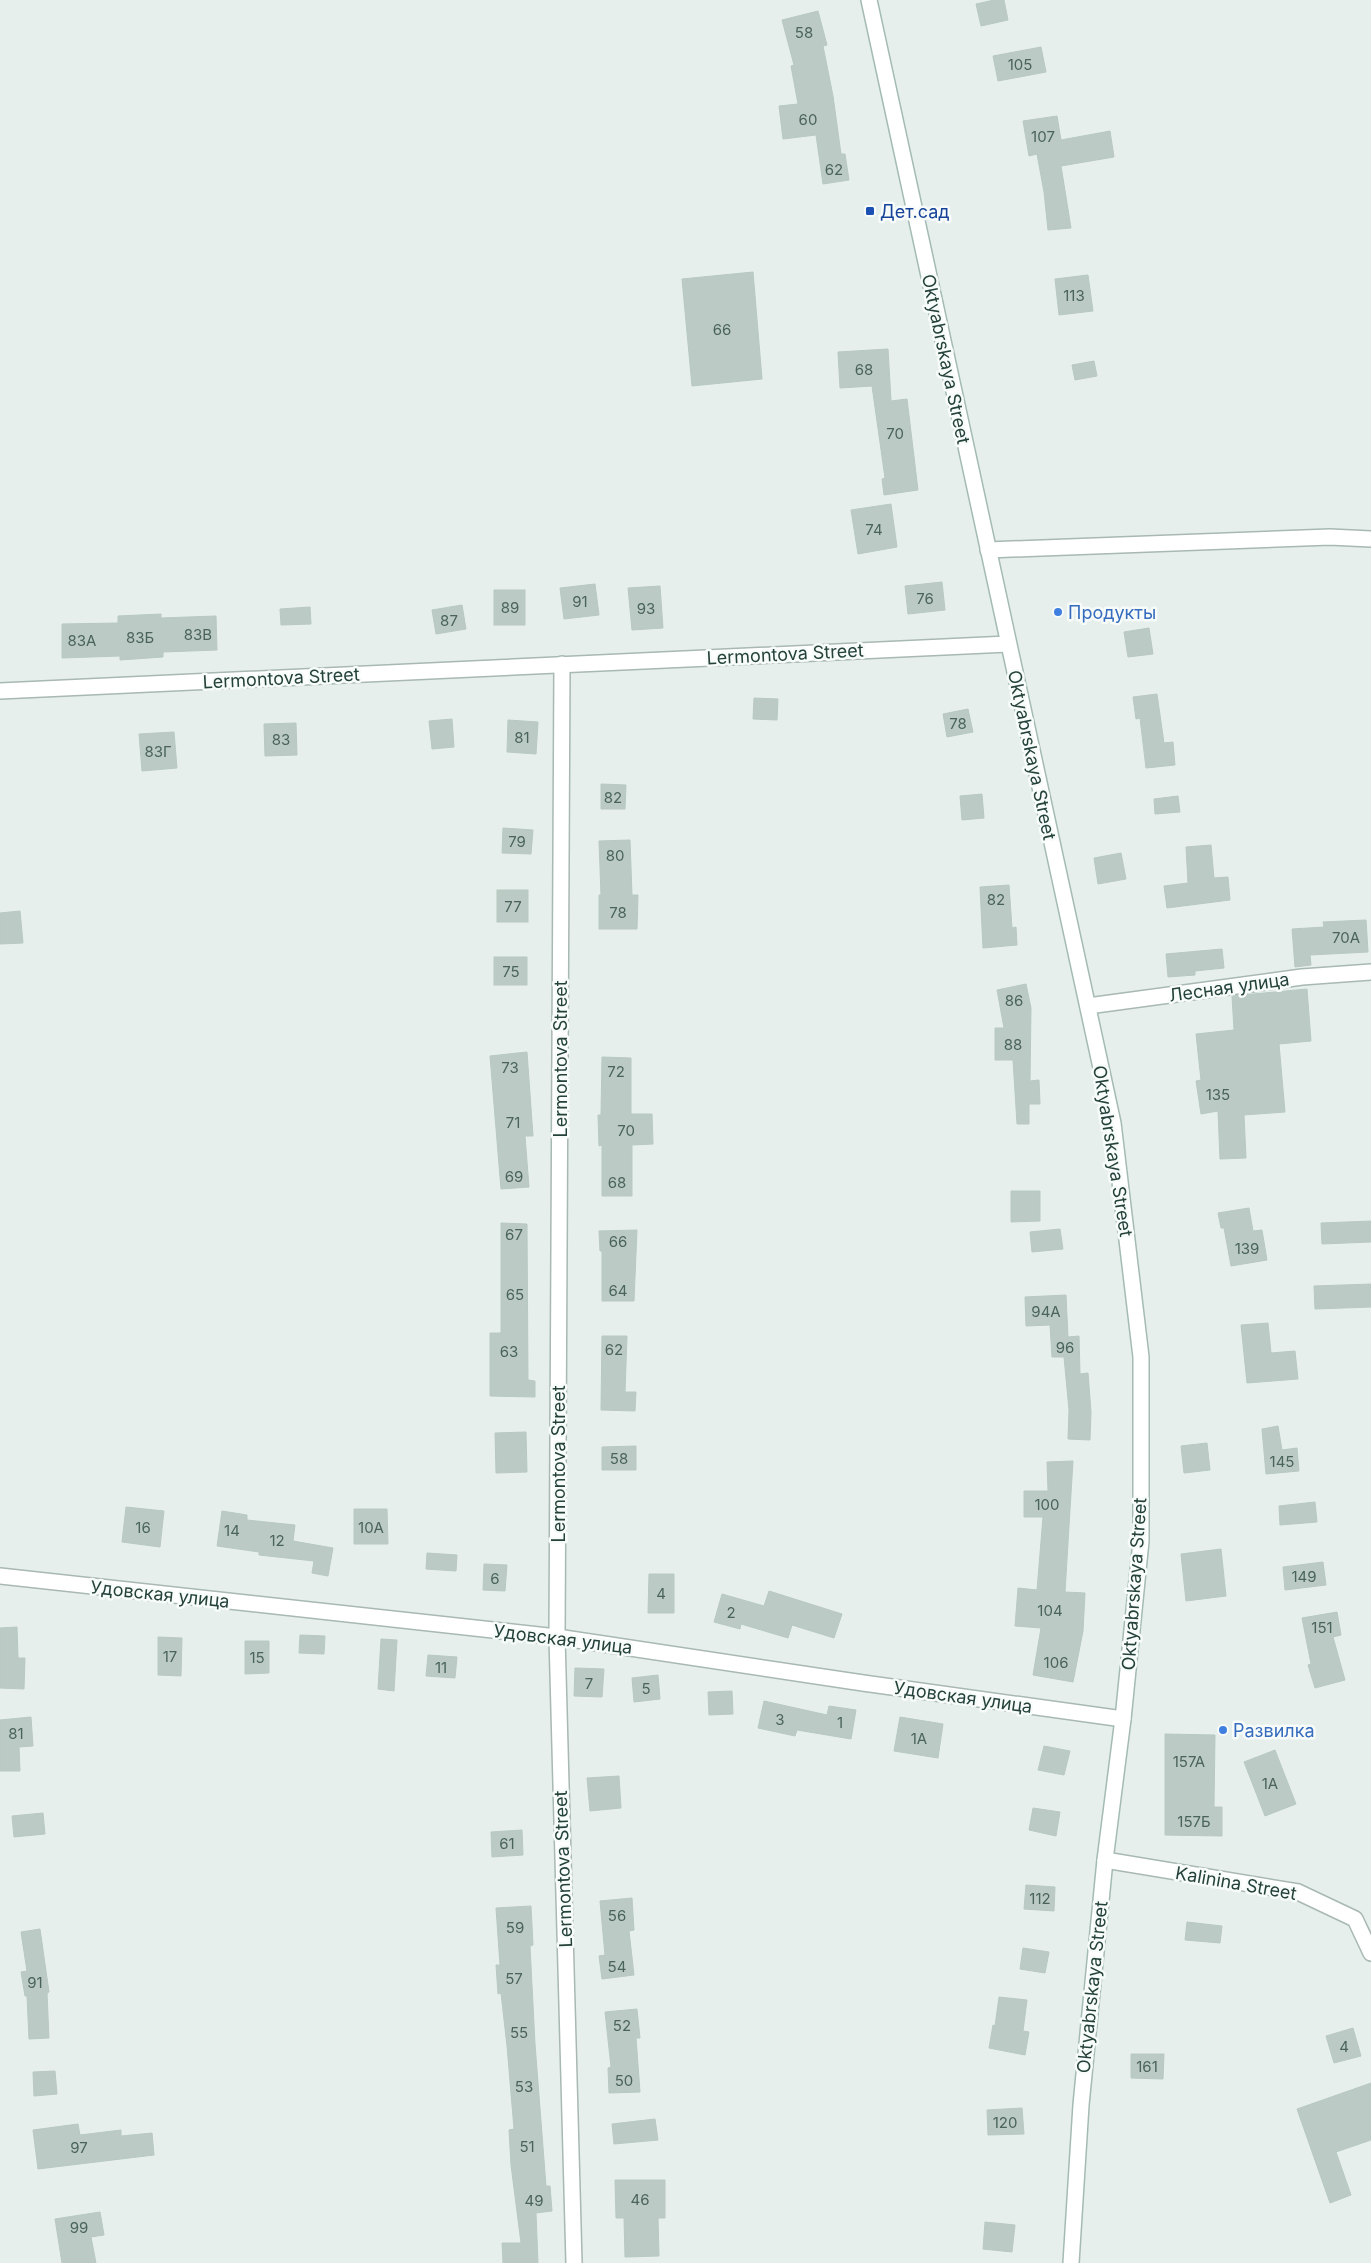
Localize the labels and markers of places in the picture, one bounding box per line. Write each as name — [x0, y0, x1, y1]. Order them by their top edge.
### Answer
place label: Дет.сад — [880, 201, 950, 222]
marker: Дет.сад — [864, 205, 876, 217]
place label: Продукты — [1068, 602, 1156, 623]
marker: Продукты — [1052, 606, 1064, 618]
place label: Развилка — [1233, 1720, 1315, 1741]
marker: Развилка — [1217, 1724, 1229, 1736]

